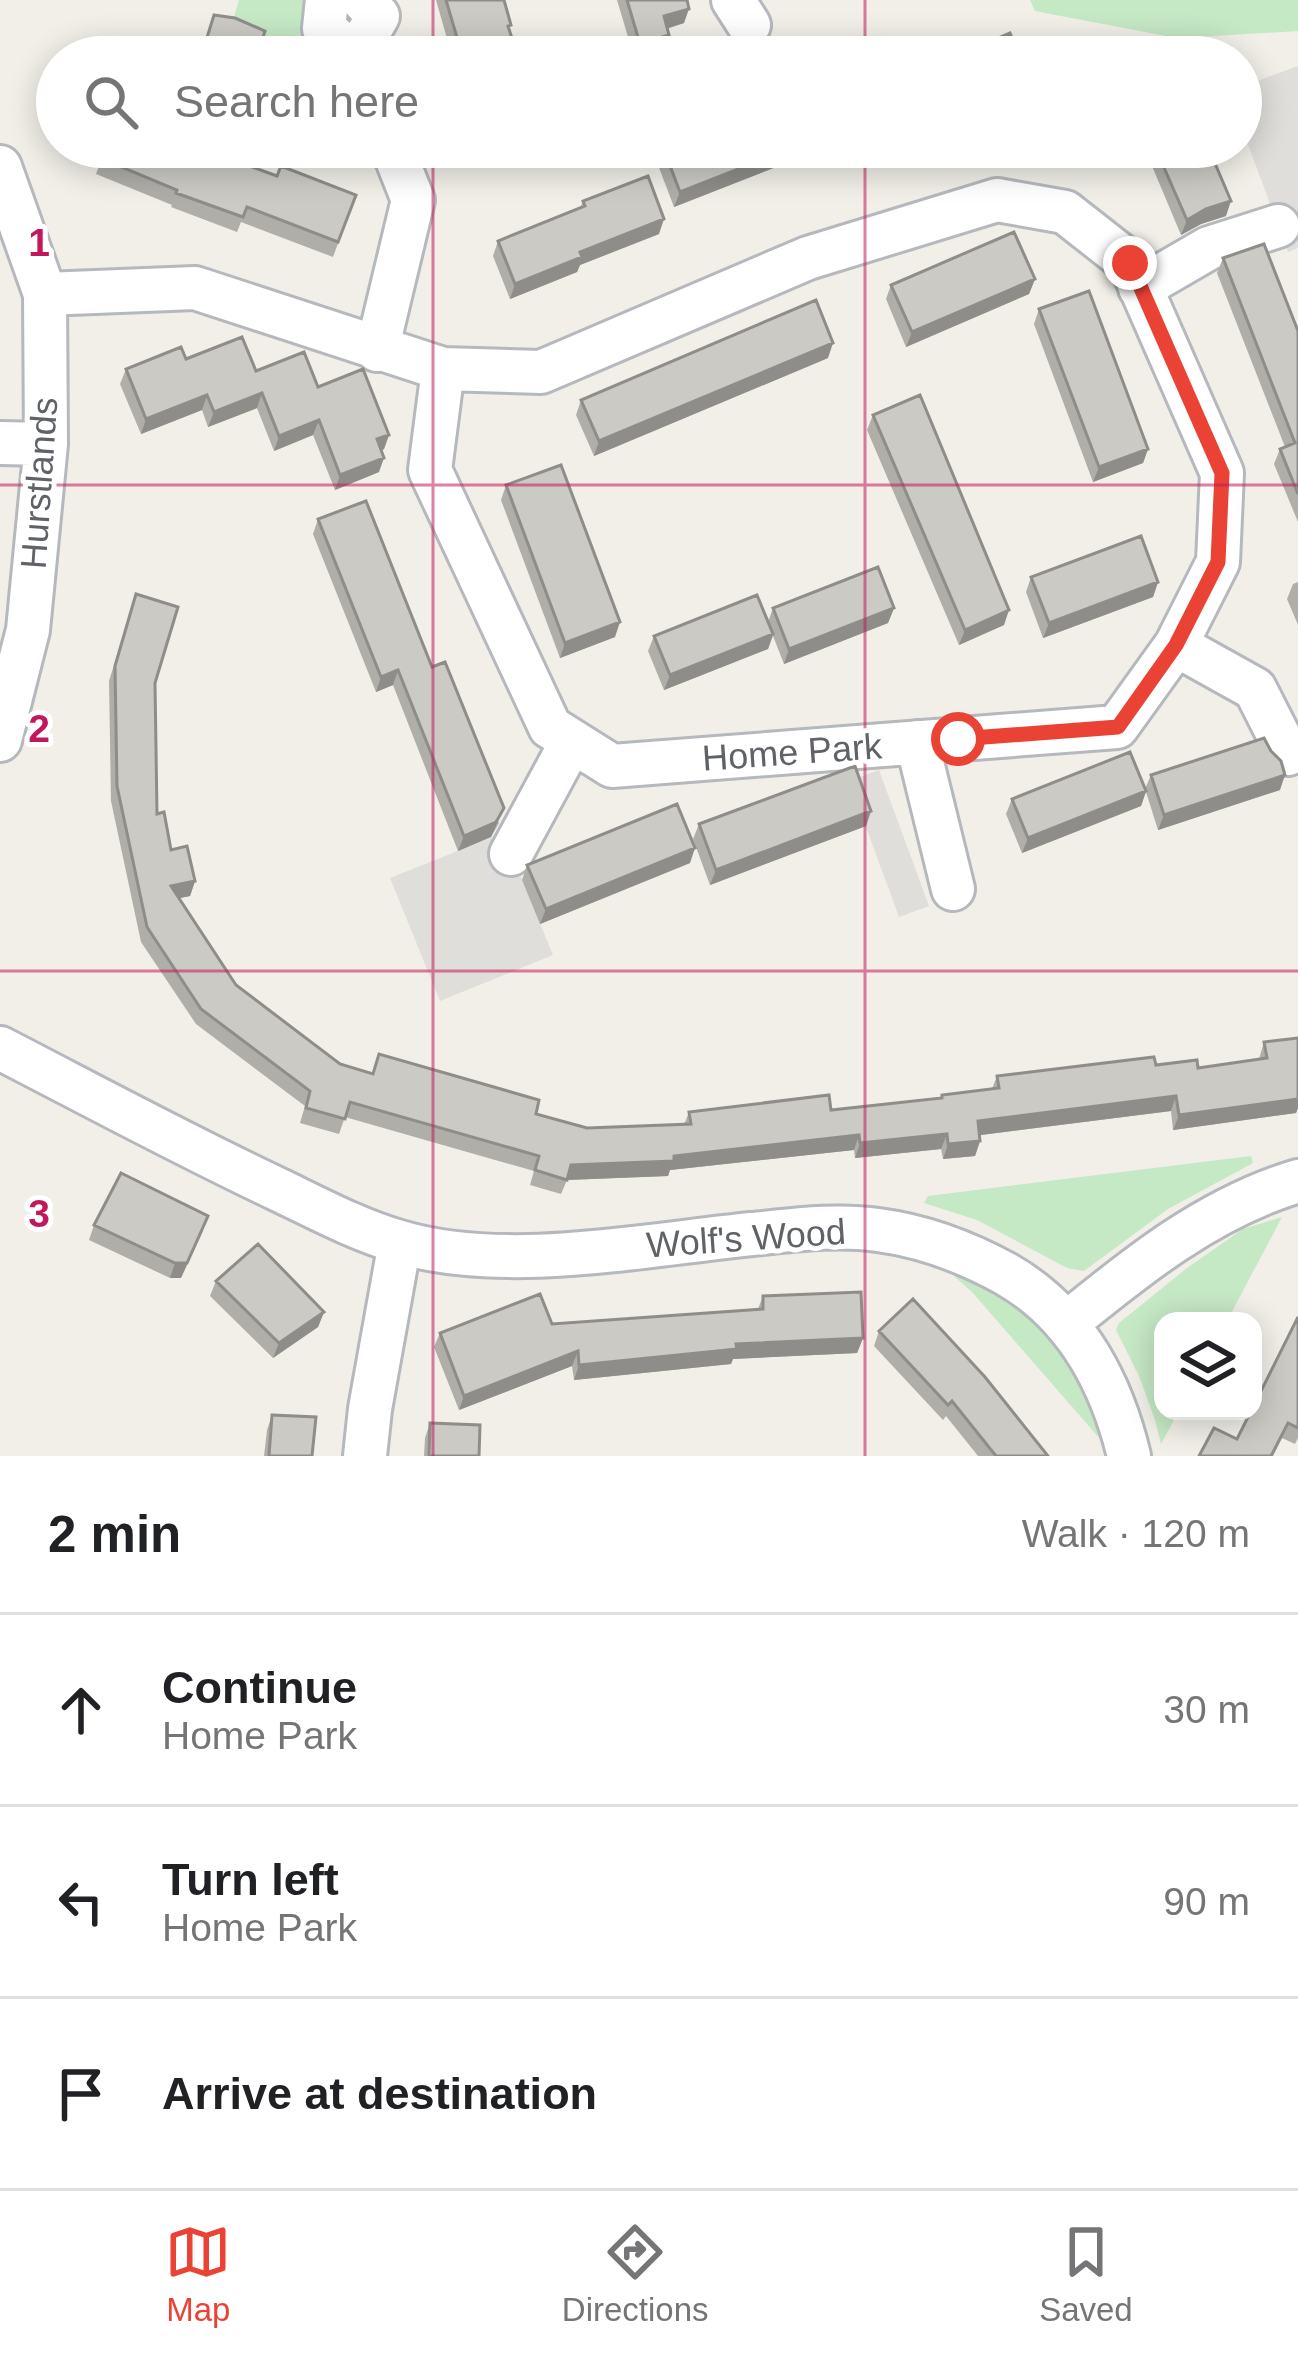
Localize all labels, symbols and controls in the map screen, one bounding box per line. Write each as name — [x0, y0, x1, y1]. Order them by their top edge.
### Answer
search box — [36, 36, 1262, 168]
icon: search — [78, 69, 144, 135]
text: Search here — [174, 76, 419, 127]
text: 1 — [28, 221, 50, 264]
route end — [1103, 236, 1157, 290]
street label: Hurstlands — [13, 396, 65, 570]
text: 2 — [28, 707, 50, 750]
route start — [931, 712, 985, 766]
street label: Home Park — [701, 725, 884, 779]
text: 3 — [28, 1192, 50, 1235]
street label: Wolf's Wood — [645, 1211, 847, 1265]
map controls — [1154, 1312, 1262, 1420]
button: layers — [1154, 1312, 1262, 1420]
text: 2 min — [48, 1506, 181, 1563]
text: Walk · 120 m — [1022, 1512, 1250, 1555]
text: Continue — [162, 1662, 357, 1713]
icon: ahead — [48, 1677, 114, 1743]
text: 30 m — [1163, 1688, 1250, 1731]
text: Home Park — [162, 1714, 357, 1757]
text: Turn left — [162, 1854, 339, 1905]
icon: left — [48, 1869, 114, 1935]
text: 90 m — [1163, 1880, 1250, 1923]
text: Home Park — [162, 1906, 357, 1949]
icon: arrive — [48, 2061, 114, 2127]
text: Arrive at destination — [162, 2068, 597, 2119]
tab: Map — [165, 2219, 231, 2329]
tab: Directions — [562, 2219, 709, 2329]
tab: Saved — [1039, 2219, 1133, 2329]

